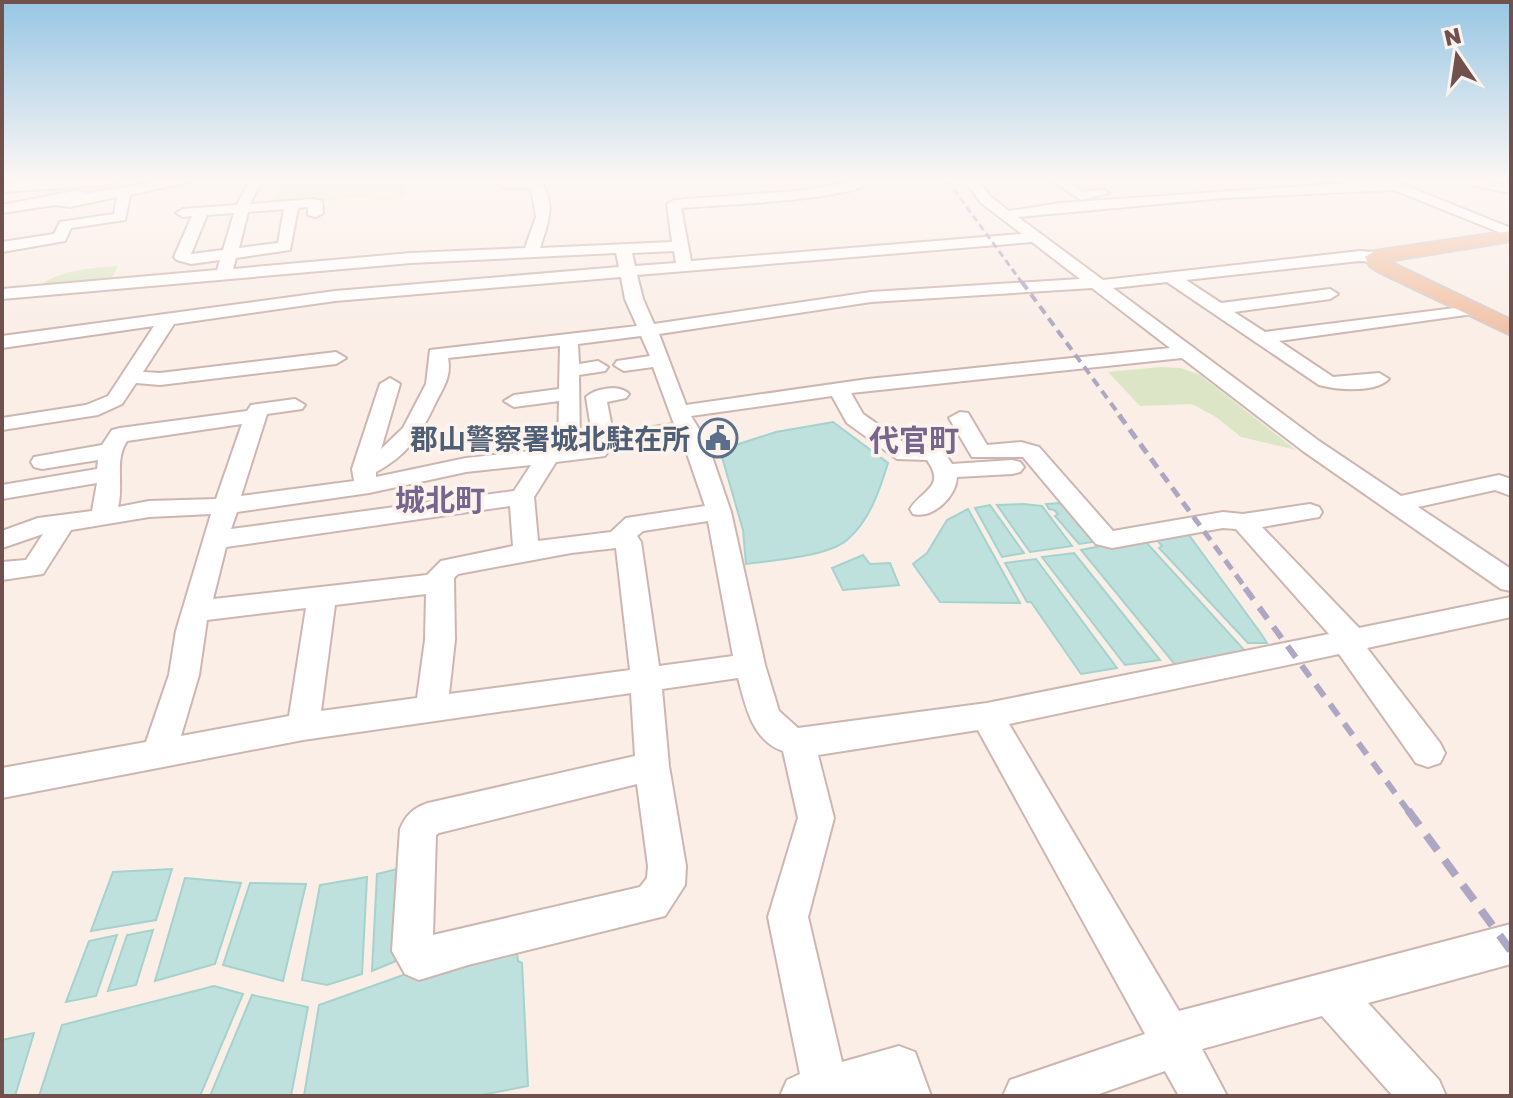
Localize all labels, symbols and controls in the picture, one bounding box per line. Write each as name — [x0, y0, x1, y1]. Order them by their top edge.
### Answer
north arrow — [1417, 16, 1497, 96]
text: N — [1441, 21, 1464, 51]
public building icon: 郡山警察署城北駐在所 — [697, 417, 739, 459]
place label: 郡山警察署城北駐在所 — [410, 422, 690, 455]
district label: 代官町 — [869, 422, 959, 458]
district label: 城北町 — [395, 482, 485, 518]

